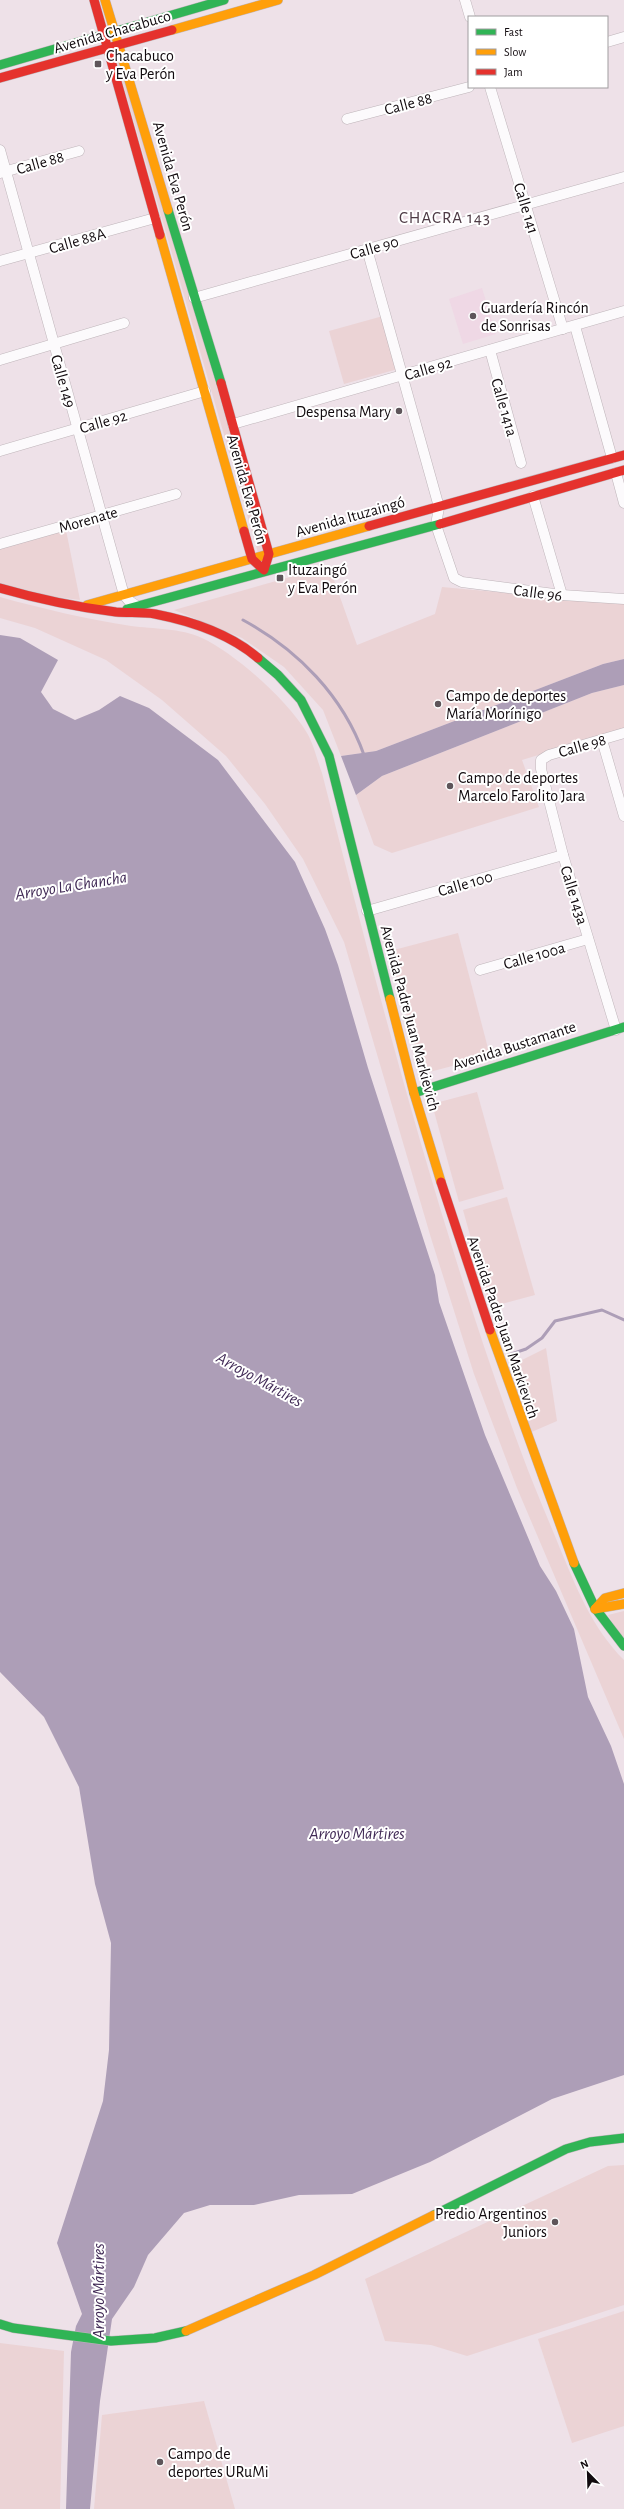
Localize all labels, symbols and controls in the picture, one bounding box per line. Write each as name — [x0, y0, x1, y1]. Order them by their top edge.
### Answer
street label: Avenida Chacabuco — [52, 8, 173, 56]
legend — [468, 16, 608, 88]
text: Fast — [504, 26, 523, 38]
text: Slow — [504, 46, 526, 58]
place label: Chacabuco y Eva Perón — [105, 48, 175, 83]
marker: Chacabuco y Eva Perón — [93, 59, 103, 69]
text: Jam — [504, 66, 523, 78]
street label: Calle 88 — [383, 90, 434, 118]
street label: Avenida Eva Perón — [150, 120, 196, 233]
street label: Calle 88 — [15, 149, 66, 177]
street label: Calle 141 — [511, 181, 541, 236]
district label: CHACRA 143 — [399, 209, 491, 226]
street label: Calle 88A — [47, 225, 107, 257]
street label: Calle 90 — [348, 233, 400, 262]
place label: Guardería Rincón de Sonrisas — [481, 300, 589, 334]
marker: Guardería Rincón de Sonrisas — [468, 311, 478, 321]
street label: Calle 149 — [48, 353, 78, 410]
street label: Calle 92 — [403, 355, 454, 383]
street label: Calle 141a — [488, 376, 520, 438]
place label: Despensa Mary — [296, 404, 391, 421]
marker: Despensa Mary — [394, 406, 404, 416]
street label: Calle 92 — [78, 408, 129, 436]
street label: Avenida Eva Perón — [224, 433, 270, 546]
street label: Avenida Ituzaingó — [294, 494, 407, 540]
street label: Morenate — [57, 504, 120, 536]
place label: Ituzaingó y Eva Perón — [287, 562, 357, 597]
marker: Ituzaingó y Eva Perón — [275, 573, 285, 583]
street label: Calle 96 — [513, 582, 563, 604]
place label: Campo de deportes María Morínigo — [446, 688, 566, 722]
marker: Campo de deportes María Morínigo — [433, 699, 443, 709]
street label: Calle 98 — [557, 732, 608, 760]
place label: Campo de deportes Marcelo Farolito Jara — [458, 770, 585, 804]
marker: Campo de deportes Marcelo Farolito Jara — [445, 781, 455, 791]
street label: Calle 143a — [558, 864, 591, 927]
water label: Arroyo La Chancha — [13, 868, 128, 903]
street label: Calle 100 — [436, 869, 494, 899]
street label: Avenida Padre Juan Markievich — [378, 924, 443, 1113]
street label: Calle 100a — [502, 940, 567, 972]
street label: Avenida Bustamante — [451, 1018, 578, 1073]
street label: Avenida Padre Juan Markievich — [464, 1234, 542, 1421]
water label: Arroyo Mártires — [213, 1348, 306, 1410]
water label: Arroyo Mártires — [308, 1825, 405, 1842]
place label: Predio Argentinos Juniors — [435, 2206, 547, 2240]
marker: Predio Argentinos Juniors — [550, 2217, 560, 2227]
water label: Arroyo Mártires — [90, 2243, 107, 2340]
place label: Campo de deportes URuMi — [168, 2446, 269, 2480]
north arrow — [568, 2453, 608, 2493]
marker: Campo de deportes URuMi — [155, 2457, 165, 2467]
text: N — [579, 2458, 590, 2471]

